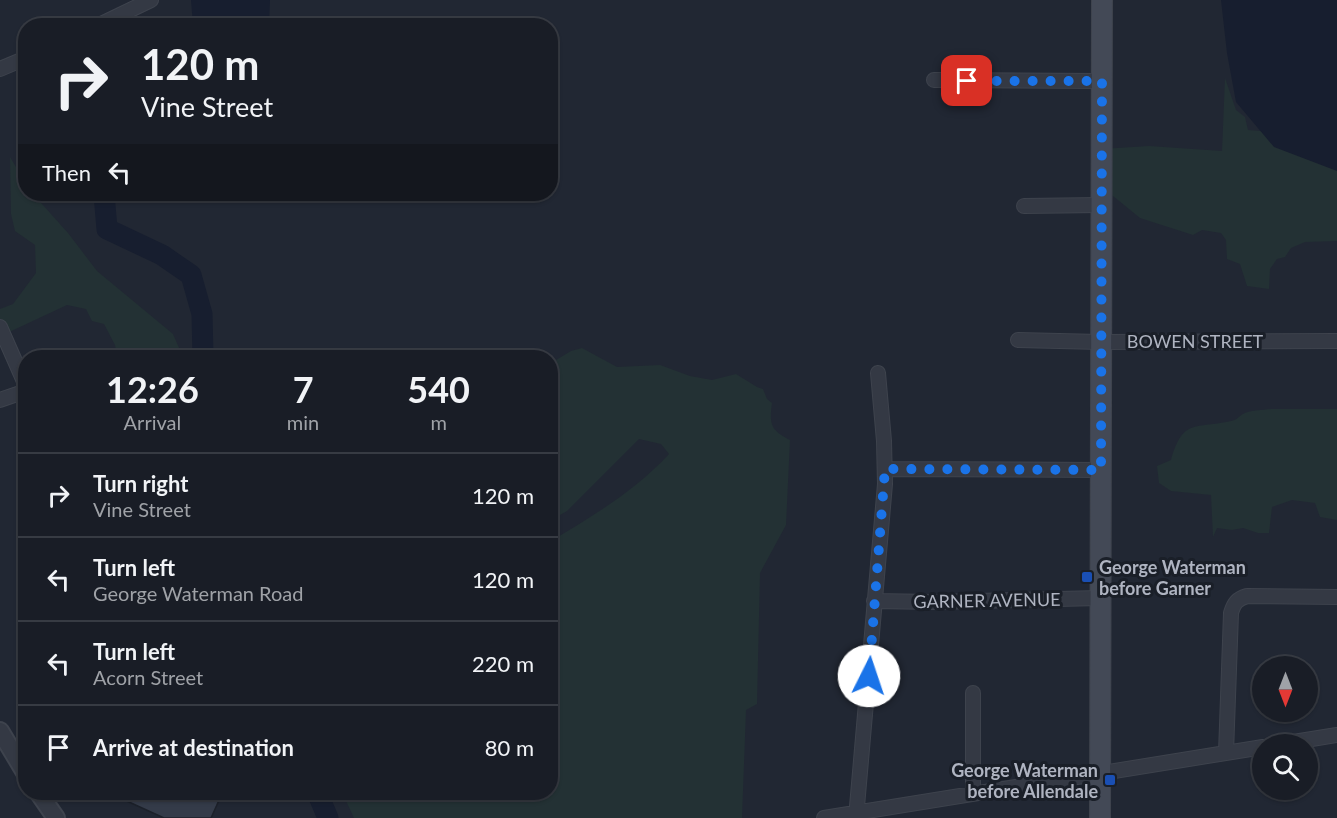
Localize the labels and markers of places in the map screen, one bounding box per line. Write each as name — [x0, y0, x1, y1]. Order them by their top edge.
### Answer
pin — [941, 55, 992, 106]
place label: George Waterman before Garner — [1099, 556, 1246, 599]
marker: George Waterman before Garner — [1080, 570, 1094, 584]
place label: George Waterman before Allendale — [951, 759, 1098, 802]
marker: George Waterman before Allendale — [1103, 773, 1117, 787]

